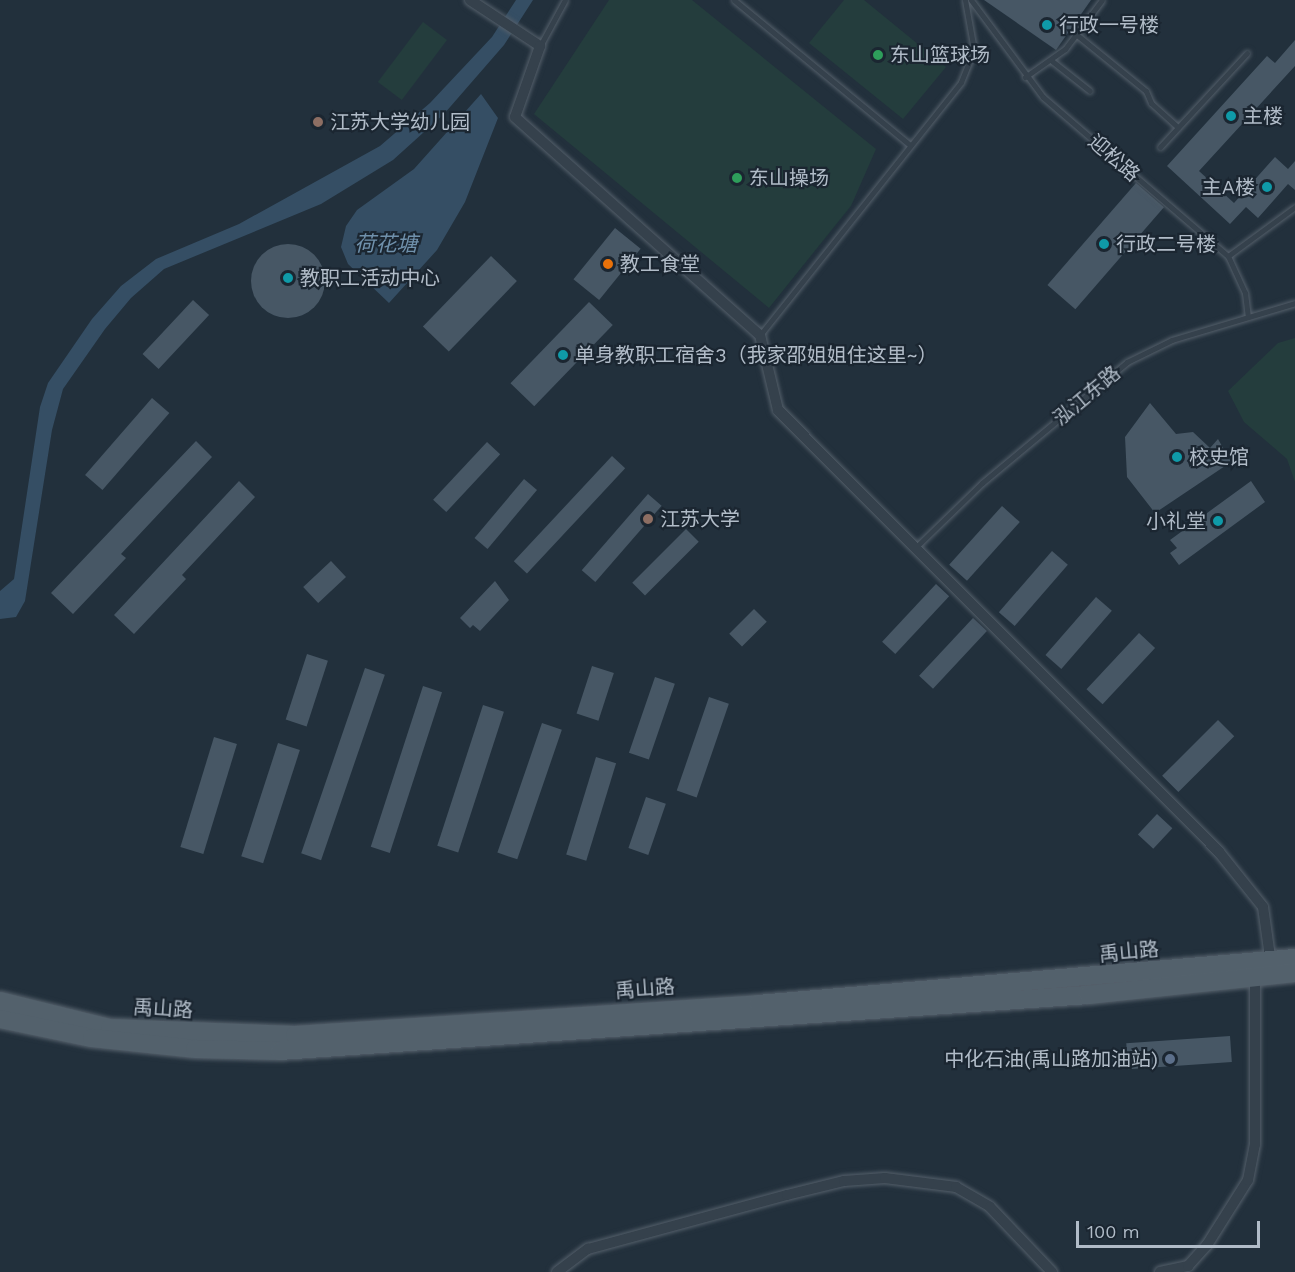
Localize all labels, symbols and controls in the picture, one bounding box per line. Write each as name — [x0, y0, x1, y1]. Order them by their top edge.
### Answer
place label: 行政一号楼 — [1059, 13, 1159, 37]
marker: 行政一号楼 — [1040, 18, 1054, 32]
place label: 东山篮球场 — [890, 43, 990, 67]
marker: 东山篮球场 — [871, 48, 885, 62]
place label: 主楼 — [1243, 104, 1283, 128]
marker: 主楼 — [1224, 109, 1238, 123]
place label: 江苏大学幼儿园 — [330, 110, 470, 134]
marker: 江苏大学幼儿园 — [311, 115, 325, 129]
street label: 迎松路 — [1083, 129, 1145, 187]
place label: 东山操场 — [749, 166, 829, 190]
marker: 东山操场 — [730, 171, 744, 185]
place label: 主A楼 — [1202, 175, 1255, 199]
marker: 主A楼 — [1260, 180, 1274, 194]
water label: 荷花塘 — [355, 231, 417, 257]
place label: 行政二号楼 — [1116, 232, 1216, 256]
marker: 行政二号楼 — [1097, 237, 1111, 251]
place label: 教工食堂 — [620, 252, 700, 276]
marker: 教工食堂 — [601, 257, 615, 271]
place label: 教职工活动中心 — [300, 266, 440, 290]
marker: 教职工活动中心 — [281, 271, 295, 285]
place label: 单身教职工宿舍3（我家邵姐姐住这里~） — [575, 343, 937, 367]
marker: 单身教职工宿舍3（我家邵姐姐住这里~） — [556, 348, 570, 362]
street label: 泓江东路 — [1049, 361, 1125, 431]
place label: 校史馆 — [1189, 445, 1249, 469]
marker: 校史馆 — [1170, 450, 1184, 464]
place label: 江苏大学 — [660, 507, 740, 531]
place label: 小礼堂 — [1146, 509, 1206, 533]
marker: 江苏大学 — [641, 512, 655, 526]
marker: 小礼堂 — [1211, 514, 1225, 528]
street label: 禹山路 — [1098, 937, 1160, 967]
street label: 禹山路 — [614, 975, 676, 1003]
street label: 禹山路 — [132, 995, 194, 1023]
place label: 中化石油(禹山路加油站) — [944, 1047, 1158, 1071]
marker: 中化石油(禹山路加油站) — [1163, 1052, 1177, 1066]
scale bar — [1079, 1209, 1264, 1247]
text: 100 m — [1087, 1221, 1140, 1242]

